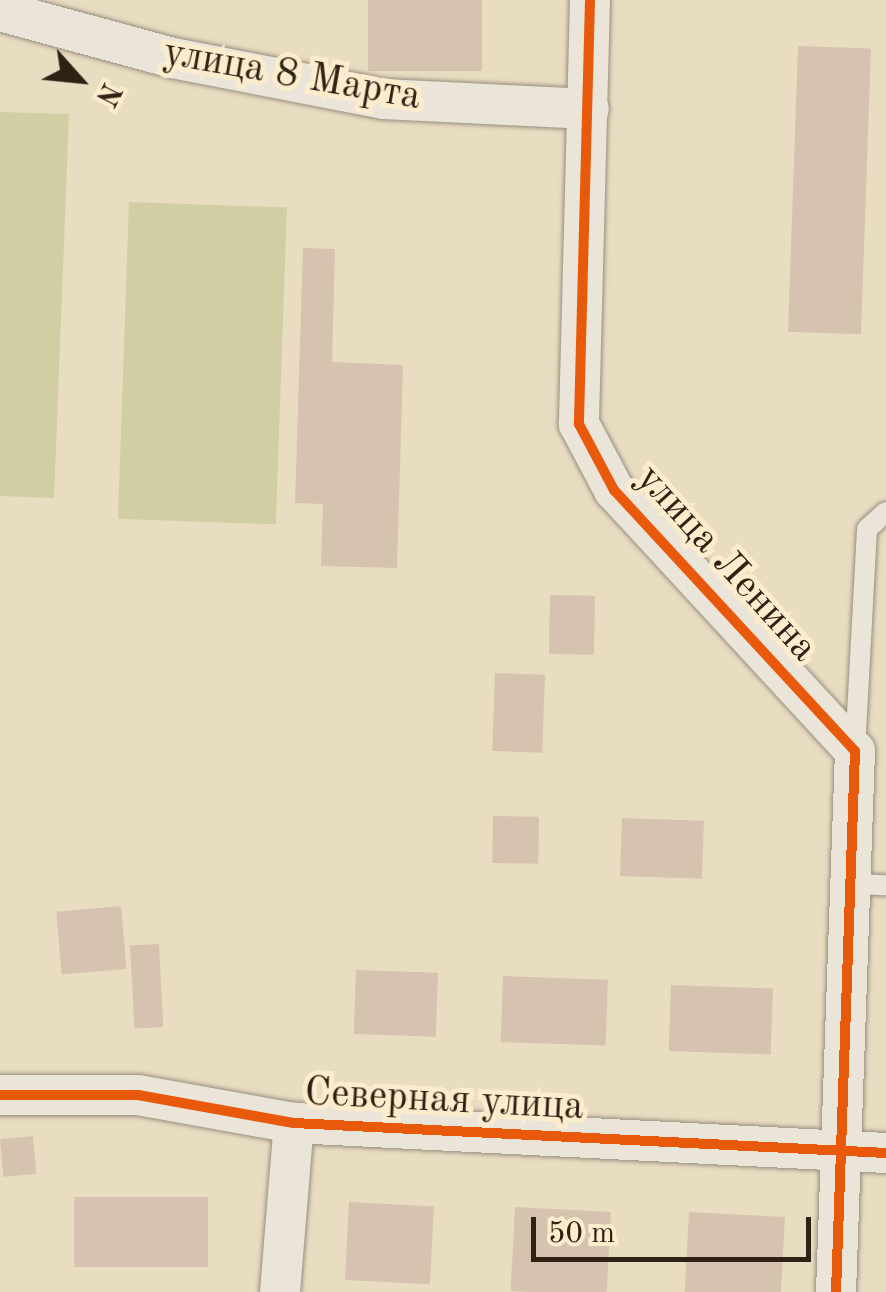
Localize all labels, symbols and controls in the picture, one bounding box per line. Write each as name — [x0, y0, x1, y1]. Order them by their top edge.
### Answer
north arrow — [30, 30, 130, 130]
street label: улица 8 Марта — [160, 30, 424, 122]
text: N — [89, 78, 124, 110]
street label: улица Ленина — [625, 456, 827, 672]
street label: Северная улица — [303, 1070, 585, 1132]
scale bar — [536, 1197, 816, 1259]
text: 50 m — [548, 1219, 615, 1249]

